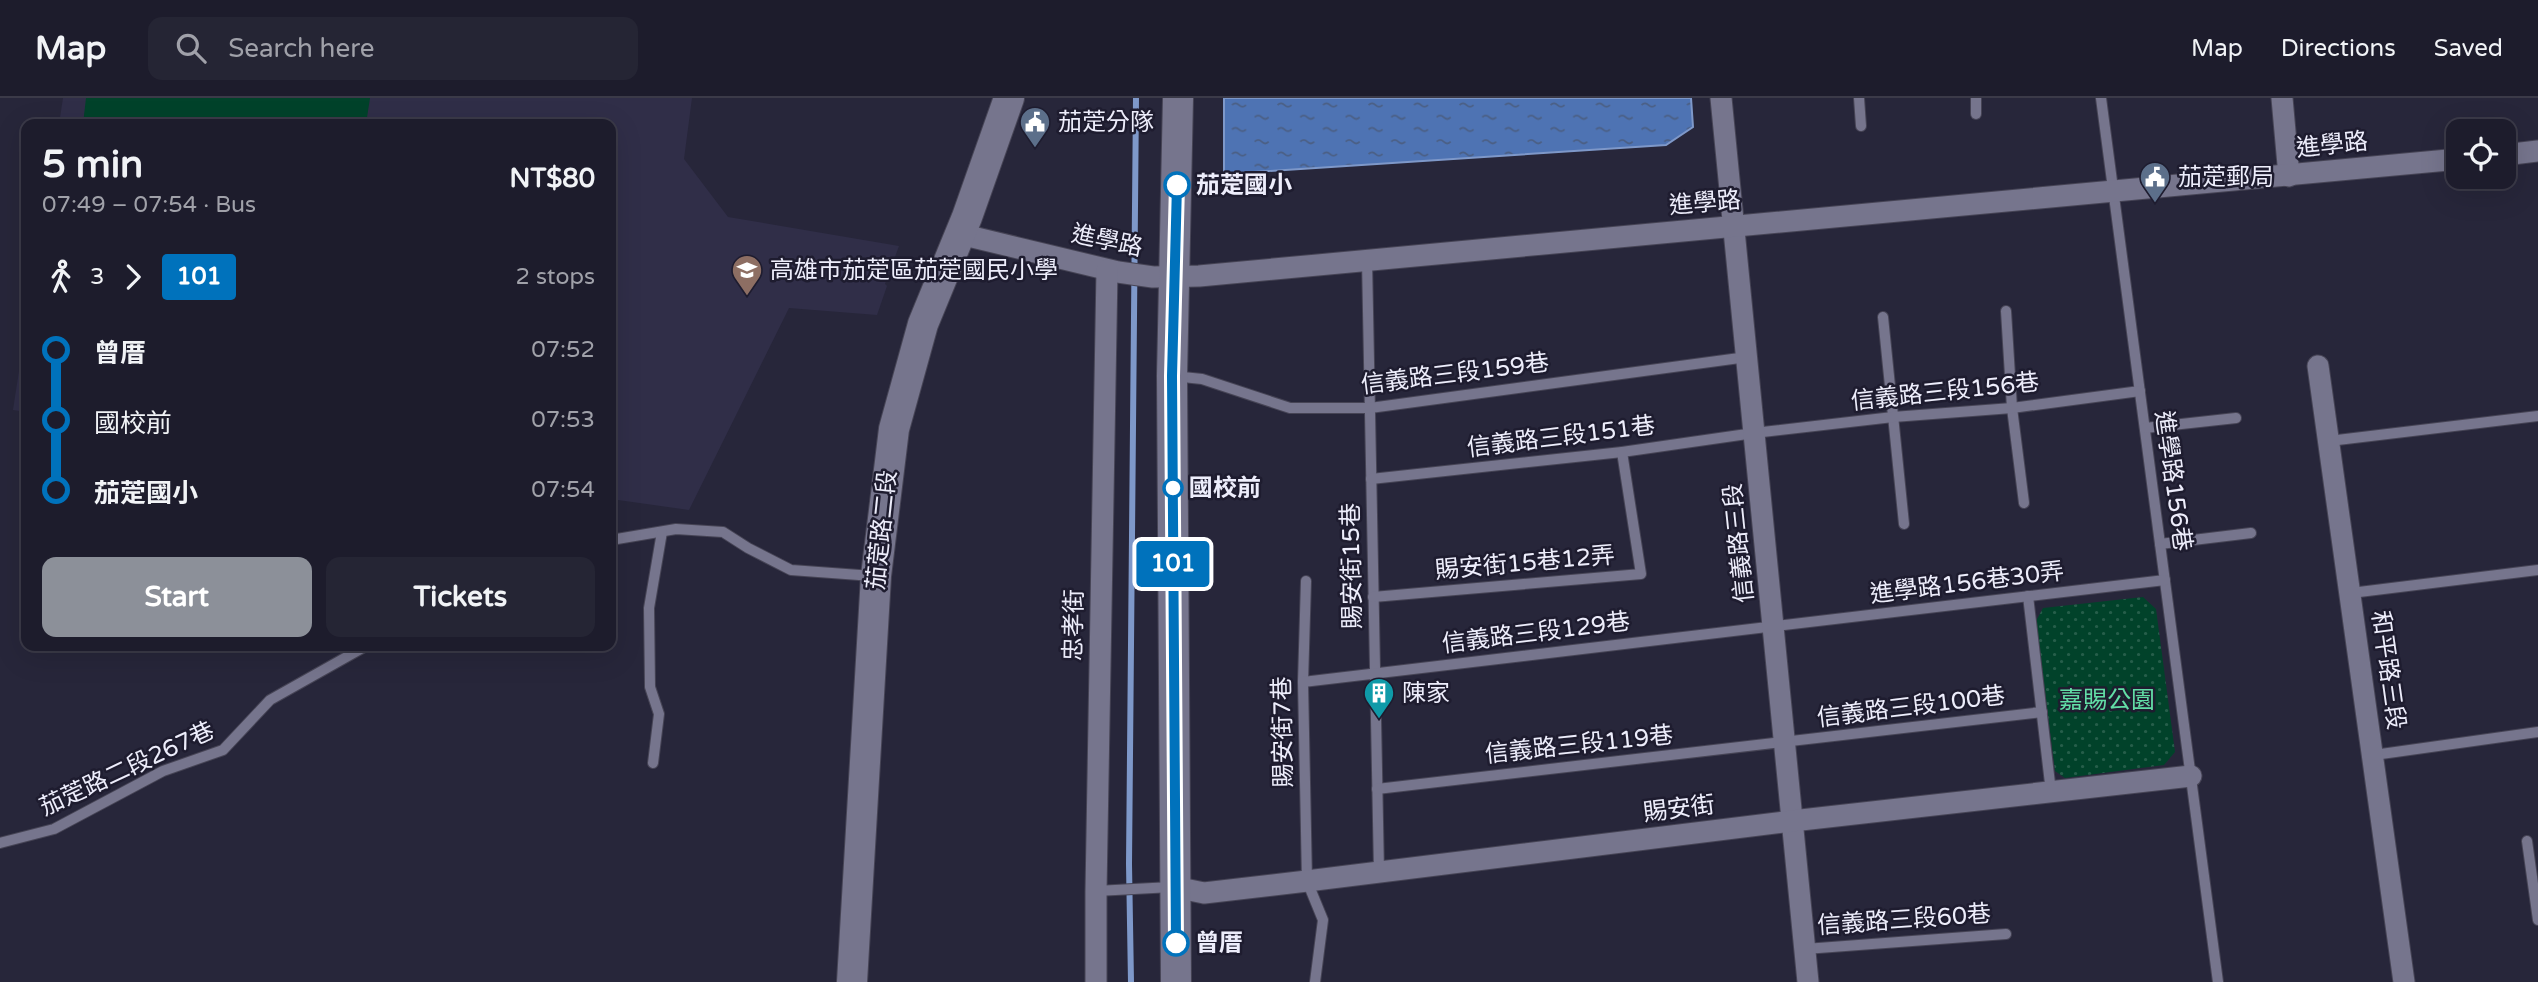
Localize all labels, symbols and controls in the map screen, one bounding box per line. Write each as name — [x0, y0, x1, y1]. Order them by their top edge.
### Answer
search box — [148, 17, 638, 80]
text: Map — [35, 29, 106, 68]
icon: search — [172, 29, 210, 67]
text: Search here — [228, 33, 374, 64]
text: Map — [2191, 34, 2243, 63]
text: Directions — [2281, 34, 2396, 63]
text: Saved — [2434, 34, 2503, 63]
public building icon: 茄萣分隊 — [1018, 105, 1052, 149]
place label: 茄萣分隊 — [1058, 108, 1154, 137]
map controls — [2446, 119, 2516, 189]
button: locate — [2446, 119, 2516, 189]
street label: 進學路 — [2295, 127, 2369, 163]
text: 5 min — [42, 142, 143, 188]
public building icon: 茄萣郵局 — [2138, 160, 2172, 204]
text: NT$80 — [510, 163, 595, 194]
place label: 茄萣郵局 — [2178, 163, 2274, 192]
place label: 茄萣國小 — [1196, 171, 1292, 200]
marker: 茄萣國小 — [1164, 172, 1190, 198]
street label: 進學路 — [1668, 185, 1742, 221]
text: 07:49 – 07:54 · Bus — [42, 191, 256, 219]
street label: 進學路 — [1069, 219, 1145, 263]
school or university icon: 高雄市茄萣區茄萣國民小學 — [730, 253, 764, 297]
place label: 高雄市茄萣區茄萣國民小學 — [770, 256, 1058, 285]
icon: walk — [42, 258, 80, 296]
icon: forward — [114, 258, 152, 296]
text: 101 — [176, 262, 222, 291]
text: 3 — [90, 263, 104, 291]
text: 2 stops — [515, 263, 595, 291]
text: 07:52 — [531, 336, 595, 364]
text: 曾厝 — [94, 338, 146, 369]
street label: 信義路三段159巷 — [1359, 348, 1551, 400]
street label: 信義路三段156巷 — [1849, 368, 2041, 416]
text: 07:53 — [531, 406, 595, 434]
text: 國校前 — [94, 408, 172, 439]
street label: 進學路156巷 — [2149, 409, 2197, 553]
street label: 信義路三段151巷 — [1465, 411, 1657, 463]
street label: 茄萣路二段 — [861, 469, 903, 591]
place label: 國校前 — [1189, 474, 1261, 503]
text: 07:54 — [531, 476, 595, 504]
text: 茄萣國小 — [94, 478, 198, 509]
marker: 國校前 — [1163, 478, 1183, 498]
street label: 信義路三段 — [1718, 482, 1760, 604]
street label: 賜安街15巷 — [1336, 503, 1368, 629]
line badge: 101 — [1133, 541, 1213, 587]
street label: 賜安街15巷12弄 — [1434, 541, 1616, 585]
text: 101 — [1150, 549, 1196, 578]
button: Start — [42, 557, 312, 637]
button: Tickets — [326, 557, 595, 637]
street label: 進學路156巷30弄 — [1868, 557, 2066, 609]
street label: 忠孝街 — [1059, 589, 1089, 661]
street label: 信義路三段129巷 — [1440, 607, 1632, 659]
street label: 和平路三段 — [2365, 609, 2411, 731]
street label: 賜安街7巷 — [1268, 676, 1298, 788]
building icon: 陳家 — [1362, 676, 1396, 720]
place label: 陳家 — [1402, 679, 1450, 708]
street label: 信義路三段100巷 — [1815, 681, 2007, 733]
park label: 嘉賜公園 — [2059, 686, 2155, 715]
street label: 茄萣路二段267巷 — [35, 716, 219, 822]
street label: 信義路三段119巷 — [1483, 721, 1675, 769]
street label: 賜安街 — [1642, 790, 1716, 828]
street label: 信義路三段60巷 — [1816, 899, 1992, 941]
place label: 曾厝 — [1195, 929, 1243, 958]
marker: 曾厝 — [1163, 930, 1189, 956]

